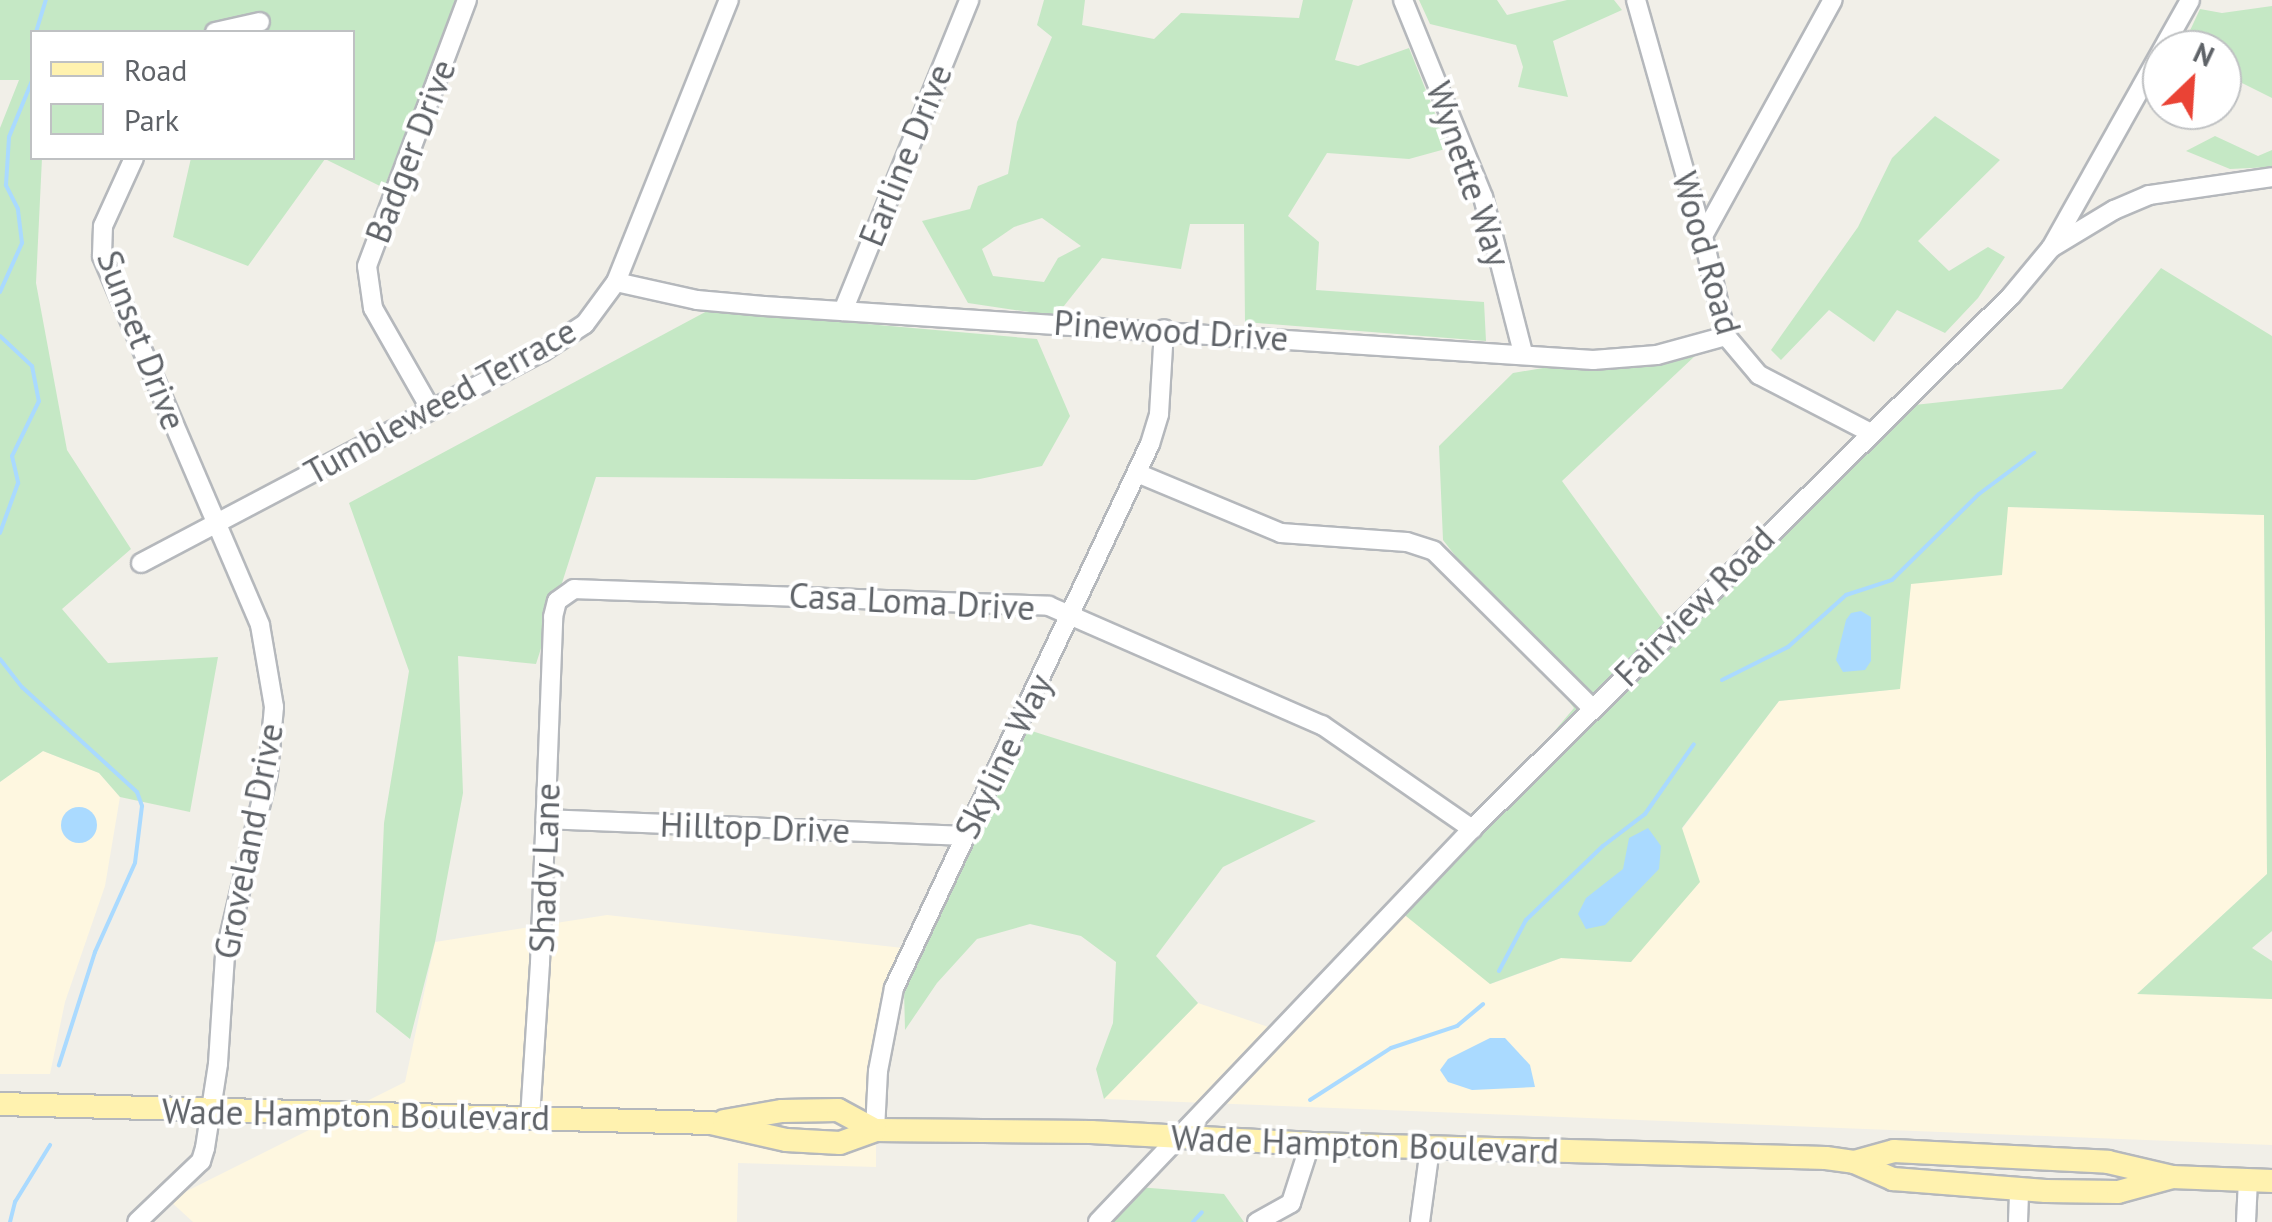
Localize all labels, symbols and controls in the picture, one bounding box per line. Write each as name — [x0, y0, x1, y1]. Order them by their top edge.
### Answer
legend — [30, 30, 355, 160]
north arrow — [2142, 30, 2242, 130]
text: N — [2188, 34, 2220, 75]
text: Road — [124, 50, 188, 89]
street label: Badger Drive — [356, 53, 464, 249]
street label: Earline Drive — [850, 58, 960, 252]
street label: Wynette Way — [1418, 76, 1520, 272]
text: Park — [124, 100, 179, 139]
street label: Wood Road — [1664, 167, 1750, 339]
street label: Sunset Drive — [89, 244, 195, 436]
street label: Pinewood Drive — [1052, 301, 1290, 359]
street label: Tumbleweed Terrace — [296, 309, 584, 493]
street label: Fairview Road — [1605, 517, 1783, 695]
street label: Casa Loma Drive — [788, 574, 1036, 628]
street label: Skyline Way — [945, 667, 1061, 845]
street label: Groveland Drive — [205, 720, 291, 962]
street label: Shady Lane — [520, 782, 568, 954]
street label: Hilltop Drive — [659, 803, 851, 851]
street label: Wade Hampton Boulevard — [162, 1090, 550, 1138]
street label: Wade Hampton Boulevard — [1170, 1116, 1560, 1172]

